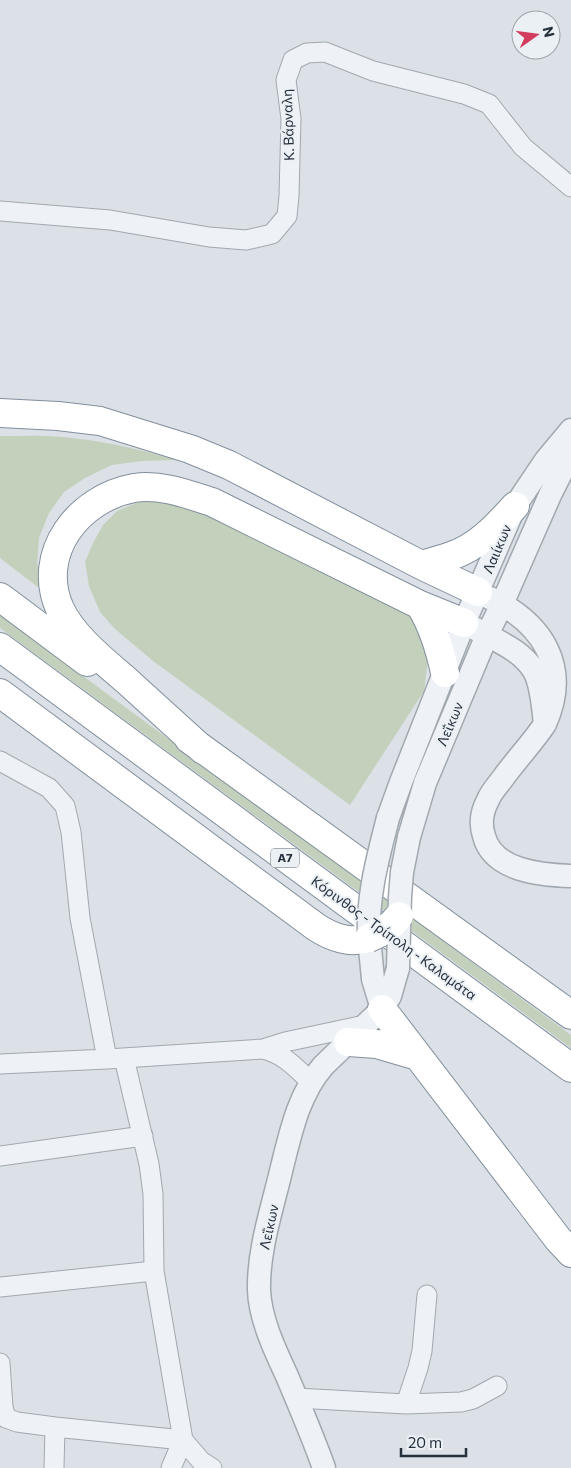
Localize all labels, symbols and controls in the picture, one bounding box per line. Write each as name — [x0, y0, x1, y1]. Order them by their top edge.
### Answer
north arrow — [511, 10, 561, 60]
text: N — [540, 25, 559, 39]
street label: Κ. Βάρναλη — [278, 89, 297, 161]
street label: Λαιίκων — [479, 522, 514, 576]
street label: Λεΐκων — [433, 699, 466, 748]
road number: Α7 — [271, 848, 299, 868]
street label: Κόρινθος - Τρίπολη - Καλαμάτα — [308, 872, 480, 1003]
street label: Λεΐκων — [255, 1203, 282, 1251]
scale bar — [401, 1426, 466, 1458]
text: 20 m — [408, 1433, 442, 1451]

